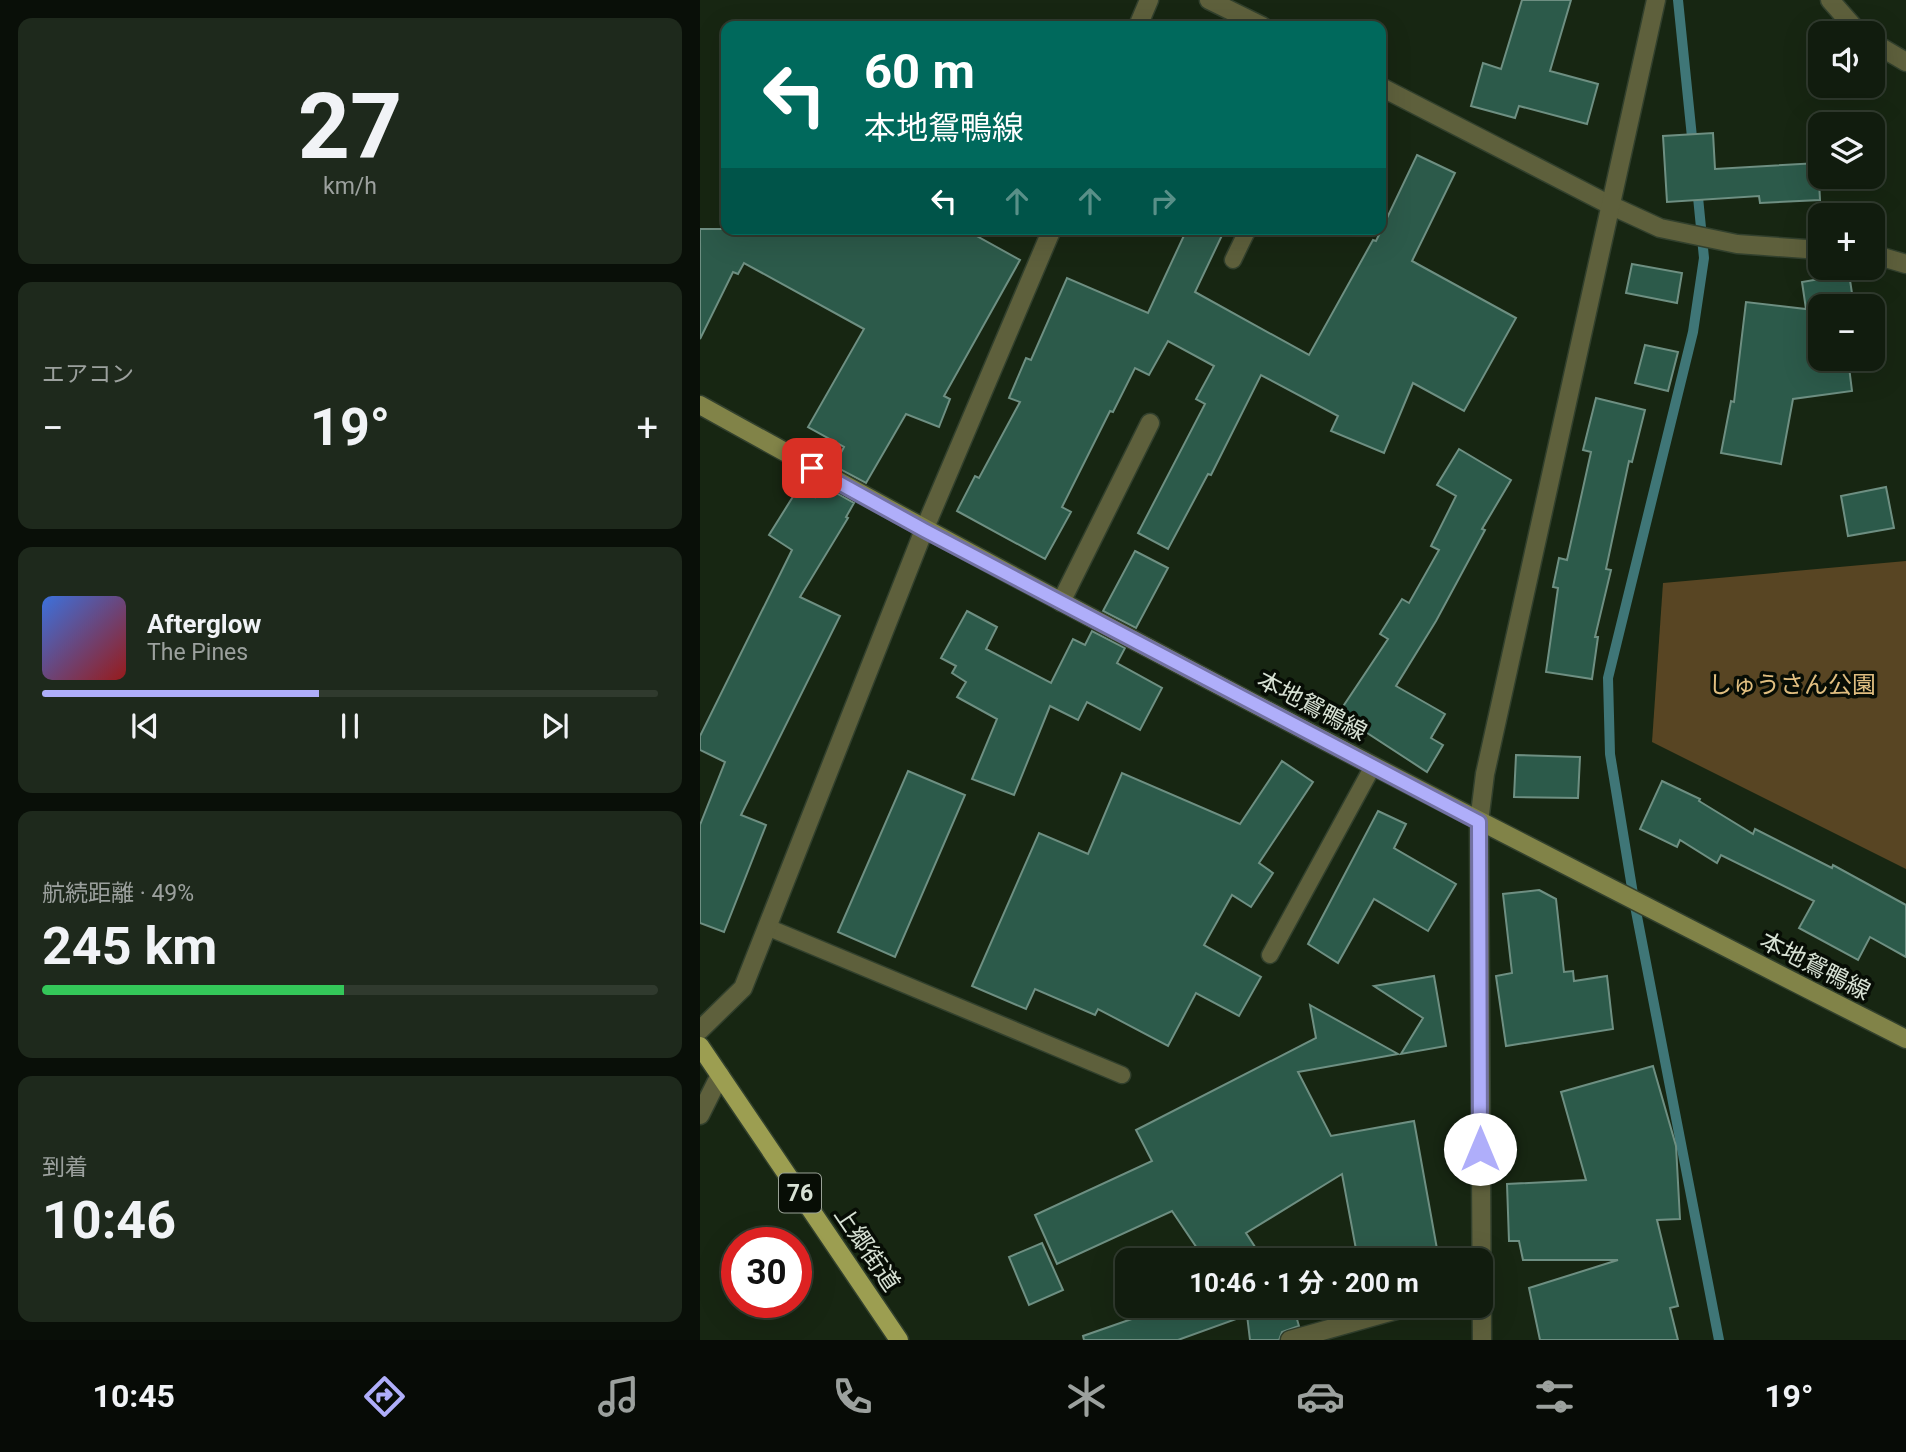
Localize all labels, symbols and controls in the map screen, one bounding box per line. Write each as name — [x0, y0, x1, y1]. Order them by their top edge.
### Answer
map controls — [1808, 21, 1885, 371]
button: sound — [1808, 21, 1885, 98]
text: 60 m — [864, 43, 975, 100]
icon: left — [749, 49, 840, 140]
text: 27 — [298, 74, 402, 180]
text: 本地鴛鴨線 — [864, 109, 1024, 147]
button: layers — [1808, 112, 1885, 189]
text: km/h — [323, 173, 377, 200]
icon: left — [925, 182, 963, 220]
icon: ahead — [998, 182, 1036, 220]
icon: ahead — [1071, 182, 1109, 220]
icon: right — [1144, 182, 1182, 220]
button: + — [1808, 203, 1885, 280]
button: − — [1808, 294, 1885, 371]
text: エアコン — [42, 361, 134, 388]
text: 19° — [310, 397, 390, 458]
text: − — [42, 406, 64, 450]
text: + — [636, 406, 658, 450]
pin — [782, 438, 842, 498]
icon: arrive — [793, 449, 831, 487]
text: Afterglow — [147, 609, 261, 639]
text: The Pines — [147, 639, 248, 666]
street label: 本地鴛鴨線 — [1252, 665, 1372, 747]
park label: しゅうさん公園 — [1708, 671, 1876, 699]
icon: previous — [126, 707, 164, 745]
icon: pause — [331, 707, 369, 745]
icon: next — [536, 707, 574, 745]
text: 航続距離 · 49% — [42, 880, 194, 907]
text: 245 km — [42, 916, 217, 977]
street label: 本地鴛鴨線 — [1755, 926, 1875, 1006]
position arrow — [1443, 1112, 1517, 1186]
text: 到着 — [42, 1154, 88, 1181]
road number: 76 — [779, 1174, 821, 1212]
text: 10:46 — [42, 1190, 176, 1251]
street label: 上郷街道 — [829, 1201, 905, 1297]
speed limit sign: 30 — [721, 1227, 812, 1318]
text: 10:46 · 1 分 · 200 m — [1189, 1268, 1419, 1298]
icon: directions — [360, 1372, 409, 1421]
icon: music — [594, 1372, 643, 1421]
icon: phone — [828, 1372, 877, 1421]
icon: climate — [1062, 1372, 1111, 1421]
icon: car — [1296, 1372, 1345, 1421]
icon: filters — [1530, 1372, 1579, 1421]
text: 10:45 — [93, 1377, 175, 1415]
text: 19° — [1764, 1377, 1813, 1415]

